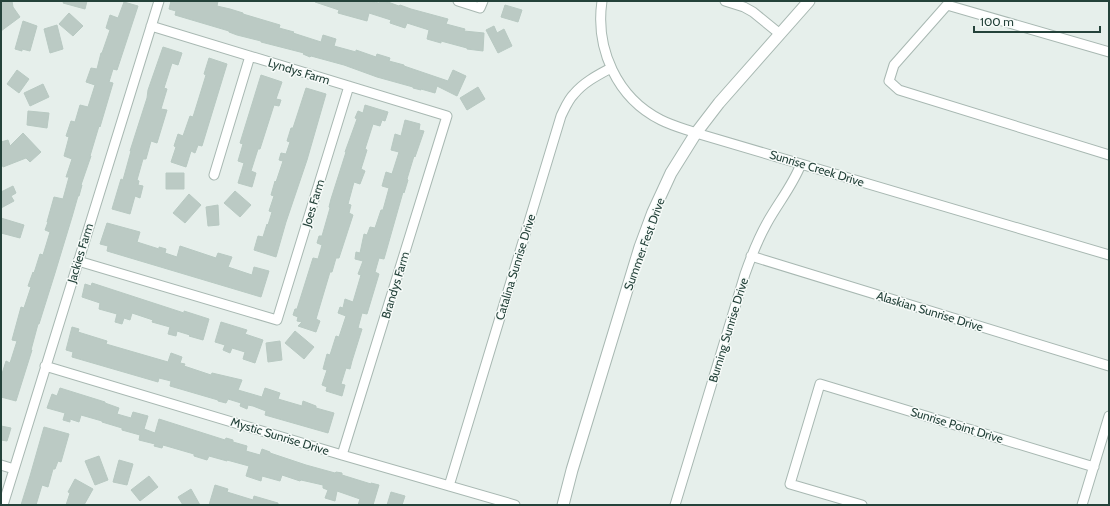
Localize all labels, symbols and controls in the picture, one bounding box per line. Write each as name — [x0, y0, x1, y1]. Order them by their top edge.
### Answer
scale bar — [974, 8, 1100, 34]
text: 100 m — [980, 14, 1014, 29]
street label: Lyndys Farm — [266, 54, 332, 88]
street label: Sunrise Creek Drive — [768, 146, 866, 190]
street label: Joes Farm — [298, 177, 327, 230]
street label: Summer Fest Drive — [620, 196, 668, 292]
street label: Catalina Sunrise Drive — [492, 212, 538, 322]
street label: Jackies Farm — [64, 221, 96, 286]
street label: Brandys Farm — [378, 250, 412, 320]
street label: Burning Sunrise Drive — [705, 276, 751, 384]
street label: Alaskian Sunrise Drive — [875, 288, 985, 334]
street label: Sunrise Point Drive — [909, 404, 1005, 446]
street label: Mystic Sunrise Drive — [229, 414, 331, 458]

